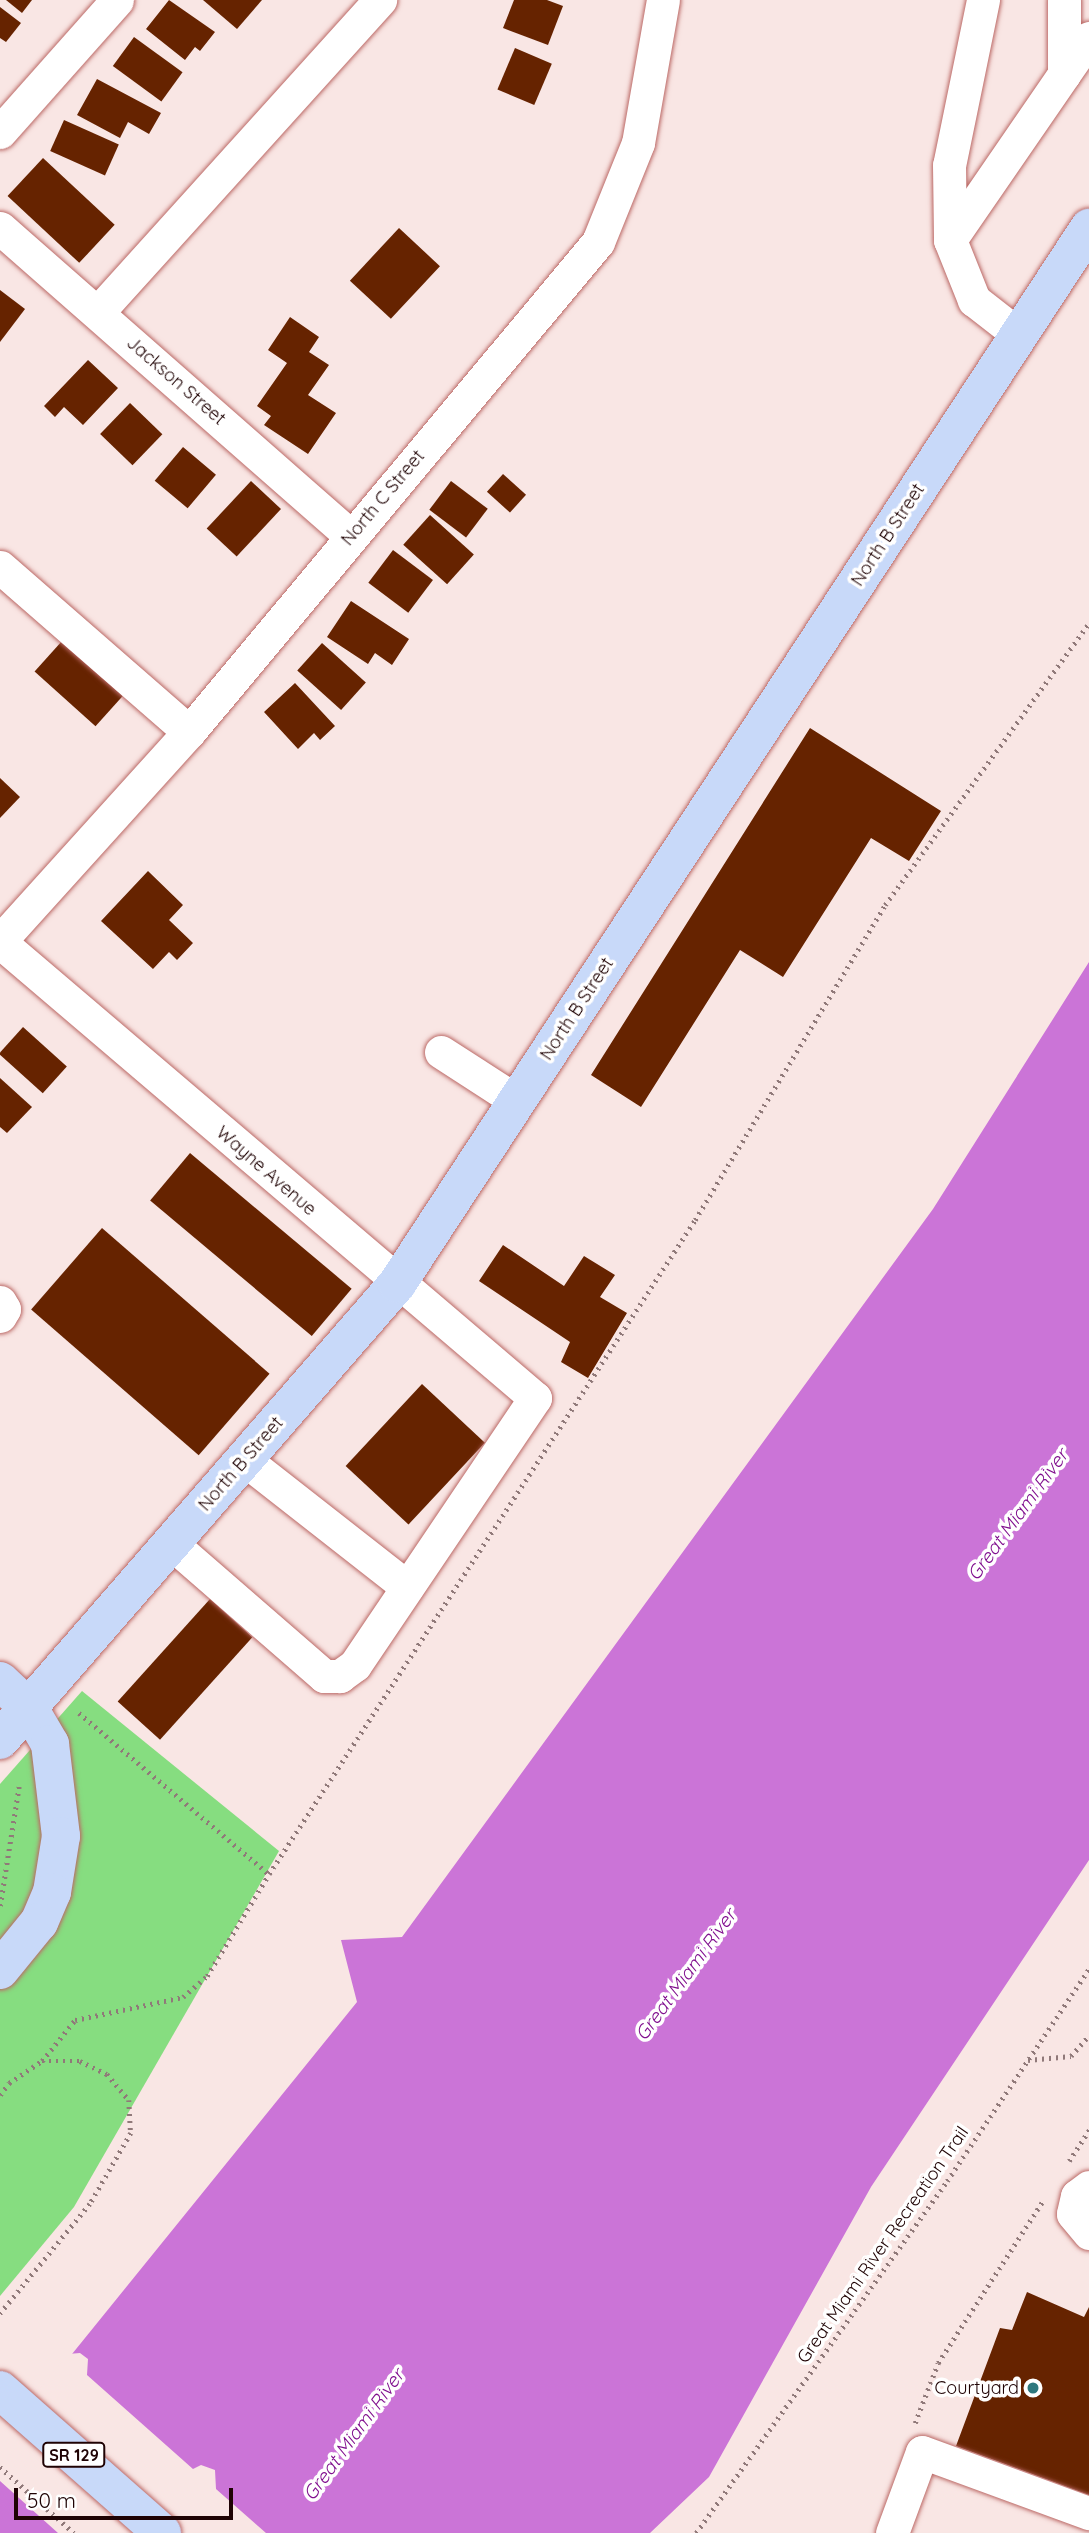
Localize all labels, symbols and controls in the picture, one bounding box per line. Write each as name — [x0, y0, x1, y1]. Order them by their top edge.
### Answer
street label: Jackson Street — [122, 332, 230, 430]
street label: North C Street — [337, 446, 429, 550]
street label: North B Street — [847, 480, 929, 590]
street label: North B Street — [536, 954, 618, 1064]
street label: Wayne Avenue — [212, 1122, 320, 1220]
street label: North B Street — [194, 1412, 288, 1516]
water label: Great Miami River — [963, 1445, 1073, 1585]
water label: Great Miami River — [631, 1905, 741, 2045]
street label: Great Miami River Recreation Trail — [793, 2122, 973, 2368]
water label: Great Miami River — [299, 2365, 409, 2505]
place label: Courtyard — [935, 2377, 1019, 2399]
marker: Courtyard — [1025, 2380, 1041, 2396]
road number: SR 129 — [41, 2442, 107, 2468]
scale bar — [18, 2474, 236, 2518]
text: 50 m — [27, 2487, 76, 2513]

